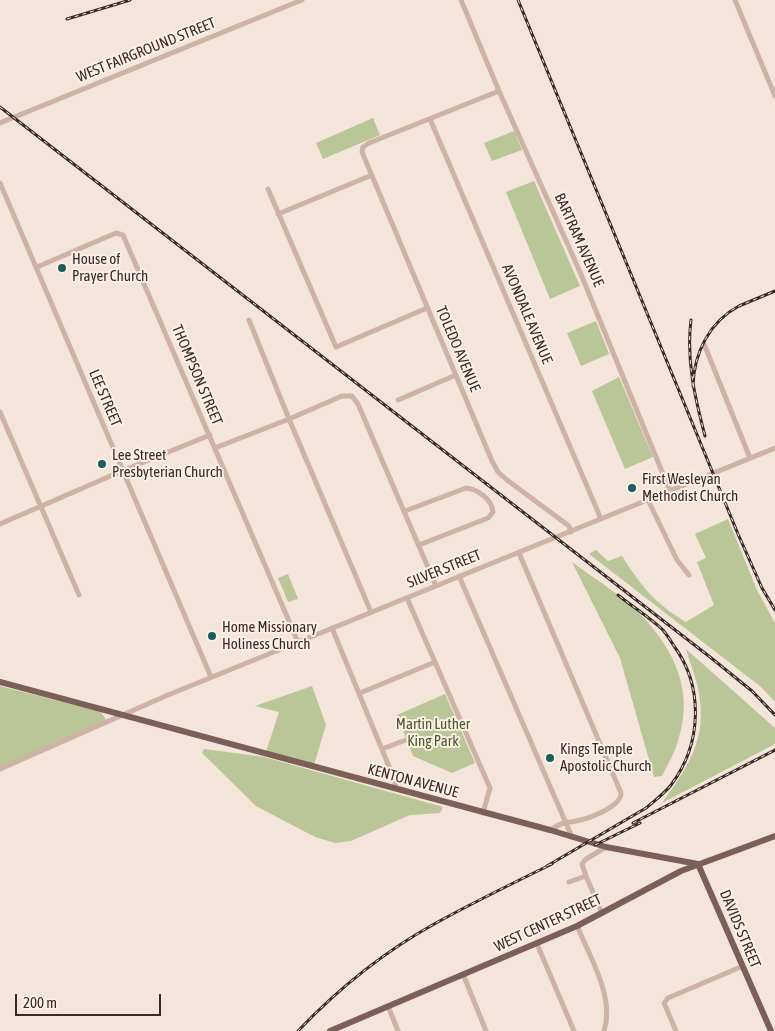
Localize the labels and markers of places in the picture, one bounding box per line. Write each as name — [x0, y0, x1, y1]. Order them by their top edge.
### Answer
place label: House of Prayer Church — [72, 250, 148, 285]
marker: House of Prayer Church — [56, 262, 68, 274]
place label: Lee Street Presbyterian Church — [112, 446, 223, 481]
marker: Lee Street Presbyterian Church — [96, 458, 108, 470]
place label: First Wesleyan Methodist Church — [642, 470, 738, 505]
marker: First Wesleyan Methodist Church — [626, 482, 638, 494]
place label: Home Missionary Holiness Church — [222, 618, 317, 653]
marker: Home Missionary Holiness Church — [206, 630, 218, 642]
place label: Kings Temple Apostolic Church — [560, 740, 652, 775]
marker: Kings Temple Apostolic Church — [544, 752, 556, 764]

